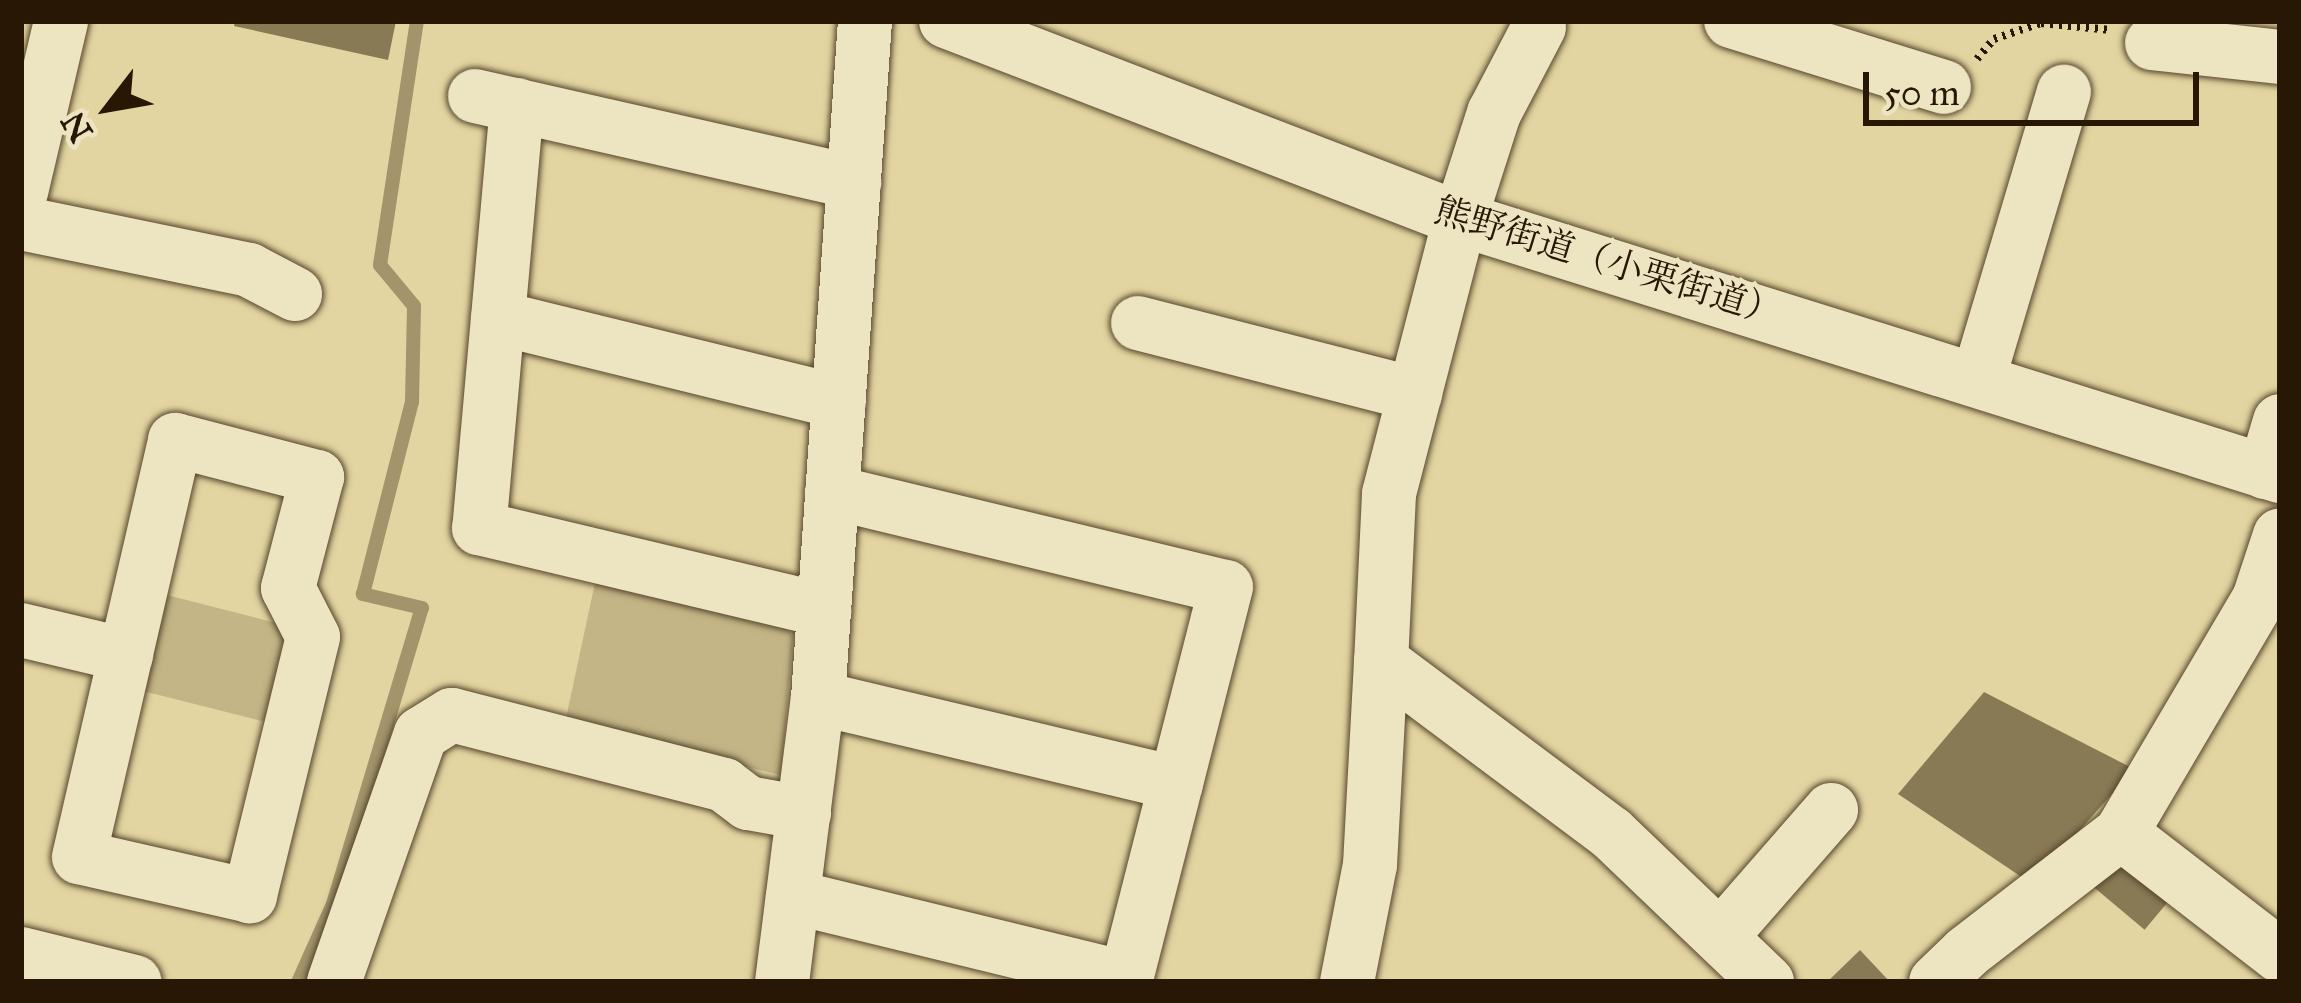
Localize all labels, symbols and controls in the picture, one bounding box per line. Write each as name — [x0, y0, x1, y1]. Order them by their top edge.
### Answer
north arrow — [48, 48, 168, 168]
scale bar — [1869, 48, 2205, 122]
text: 50 m — [1884, 71, 1960, 115]
text: N — [53, 104, 101, 149]
street label: 熊野街道（小栗街道） — [1430, 189, 1786, 335]

